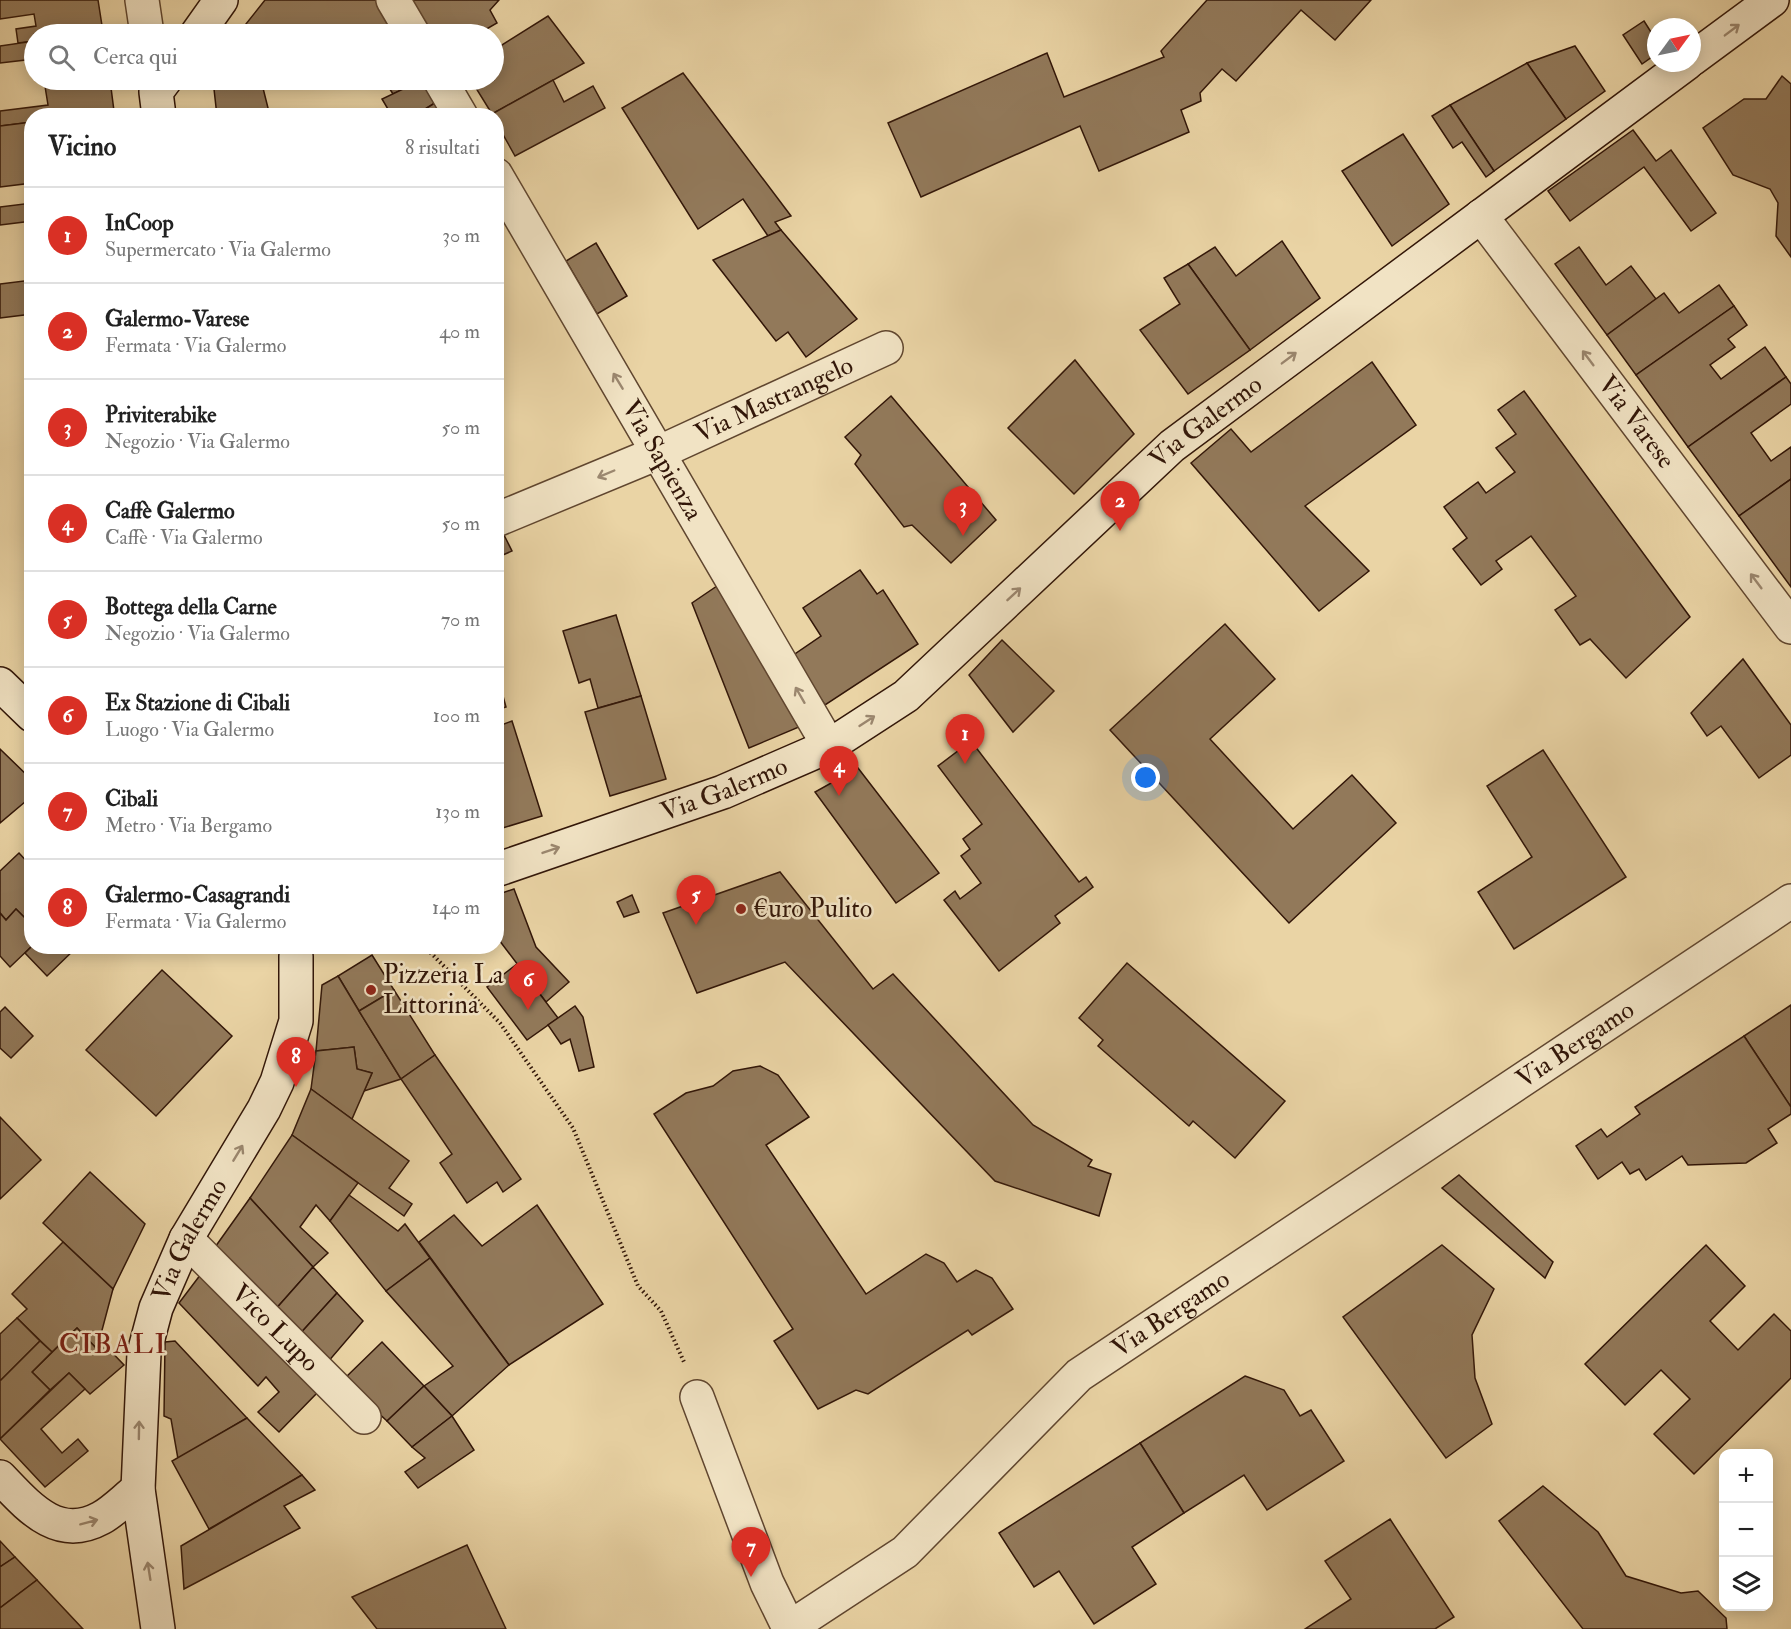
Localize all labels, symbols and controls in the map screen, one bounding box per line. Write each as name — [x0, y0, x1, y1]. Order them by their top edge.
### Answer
north arrow — [1647, 18, 1701, 72]
one-way arrow — [1724, 23, 1740, 36]
search box — [24, 24, 504, 90]
icon: search — [45, 41, 78, 74]
text: Cerca qui — [93, 43, 178, 71]
text: Vicino — [48, 131, 116, 163]
text: 8 risultati — [405, 135, 480, 160]
text: InCoop — [105, 209, 174, 237]
text: 1 — [64, 223, 71, 248]
text: 30 m — [442, 223, 480, 248]
text: Supermercato · Via Galermo — [105, 237, 331, 262]
text: Galermo-Varese — [105, 305, 249, 333]
text: 2 — [62, 319, 73, 344]
text: 40 m — [439, 319, 480, 344]
text: Fermata · Via Galermo — [105, 333, 286, 358]
street label: Via Mastrangelo — [690, 349, 858, 450]
one-way arrow — [1582, 350, 1594, 366]
one-way arrow — [1281, 352, 1297, 365]
street label: Via Galermo — [1143, 368, 1269, 475]
street label: Via Varese — [1591, 369, 1682, 475]
one-way arrow — [612, 373, 624, 390]
street label: Via Sapienza — [615, 394, 710, 526]
text: Priviterabike — [105, 401, 216, 429]
text: 3 — [64, 415, 71, 440]
text: 50 m — [441, 415, 480, 440]
text: Negozio · Via Galermo — [105, 429, 290, 454]
one-way arrow — [597, 469, 616, 480]
pin: 2 — [1100, 482, 1140, 531]
pin: 3 — [944, 486, 982, 536]
text: Caffè Galermo — [105, 497, 235, 525]
text: 4 — [62, 511, 73, 536]
text: 50 m — [441, 511, 480, 536]
text: Caffè · Via Galermo — [105, 525, 263, 550]
one-way arrow — [1750, 573, 1762, 589]
one-way arrow — [1006, 587, 1021, 601]
text: Bottega della Carne — [105, 593, 277, 621]
text: 5 — [63, 607, 72, 632]
text: 70 m — [441, 607, 480, 632]
text: Negozio · Via Galermo — [105, 621, 290, 646]
one-way arrow — [794, 687, 806, 704]
text: Ex Stazione di Cibali — [105, 689, 290, 717]
text: 6 — [62, 703, 73, 728]
text: 100 m — [433, 703, 480, 728]
pin: 1 — [946, 714, 984, 764]
one-way arrow — [858, 715, 875, 727]
text: Luogo · Via Galermo — [105, 717, 274, 742]
pin: 4 — [820, 746, 858, 796]
street label: Via Galermo — [656, 750, 793, 828]
your location — [1131, 763, 1160, 792]
text: Cibali — [105, 785, 158, 813]
text: 7 — [63, 799, 72, 824]
text: 130 m — [435, 799, 480, 824]
text: Metro · Via Bergamo — [105, 813, 272, 838]
one-way arrow — [542, 844, 561, 855]
pin: 5 — [676, 876, 716, 925]
text: Galermo-Casagrandi — [105, 881, 290, 909]
place label: €uro Pulito — [753, 893, 872, 925]
text: 8 — [63, 895, 72, 920]
text: 140 m — [432, 895, 480, 920]
marker: €uro Pulito — [734, 902, 748, 916]
text: Fermata · Via Galermo — [105, 909, 286, 934]
place label: Pizzeria La Littorina — [383, 959, 504, 1021]
pin: 6 — [508, 960, 548, 1010]
marker: Pizzeria La Littorina — [364, 983, 378, 997]
street label: Via Bergamo — [1510, 994, 1640, 1095]
pin: 8 — [276, 1038, 316, 1087]
one-way arrow — [232, 1145, 244, 1162]
street label: Via Galermo — [145, 1173, 234, 1306]
street label: Via Bergamo — [1106, 1263, 1236, 1365]
street label: Vico Lupo — [224, 1277, 326, 1379]
district label: CIBALI — [59, 1327, 167, 1362]
one-way arrow — [133, 1421, 145, 1441]
map controls — [1719, 1449, 1773, 1611]
button: + — [1719, 1449, 1773, 1503]
button: − — [1719, 1503, 1773, 1557]
one-way arrow — [79, 1515, 98, 1527]
pin: 7 — [732, 1528, 771, 1577]
button: layers — [1719, 1557, 1773, 1611]
one-way arrow — [143, 1562, 154, 1582]

